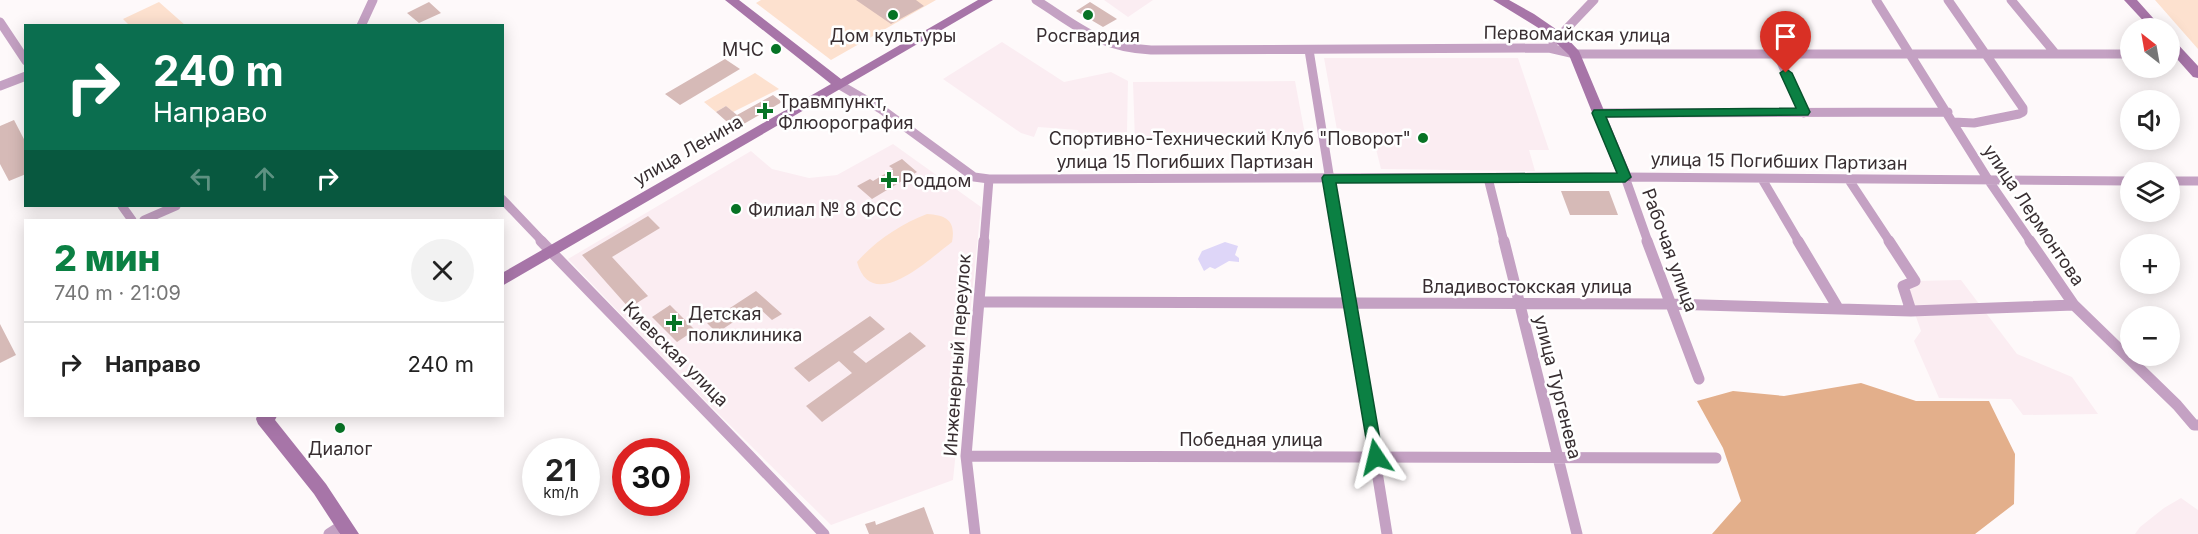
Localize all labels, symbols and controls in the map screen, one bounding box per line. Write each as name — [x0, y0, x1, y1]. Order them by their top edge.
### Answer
marker: Дом культуры — [886, 8, 900, 22]
marker: Росгвардия — [1081, 8, 1095, 22]
pin — [1760, 11, 1811, 73]
north arrow — [2120, 18, 2180, 78]
map controls — [2120, 18, 2180, 366]
icon: arrive — [1769, 20, 1802, 53]
street label: Первомайская улица — [1483, 22, 1671, 46]
place label: Дом культуры — [830, 25, 956, 46]
place label: Росгвардия — [1036, 25, 1140, 46]
place label: МЧС — [722, 39, 764, 60]
marker: МЧС — [769, 42, 783, 56]
text: 240 m — [153, 45, 284, 96]
icon: right — [54, 48, 132, 126]
button: sound — [2120, 90, 2180, 150]
place label: Травмпункт, Флюорография — [778, 91, 914, 133]
text: Направо — [153, 96, 268, 129]
marker: Травмпункт, Флюорография — [756, 102, 774, 120]
street label: улица Ленина — [630, 110, 746, 190]
place label: Спортивно-Технический Клуб "Поворот" — [1049, 128, 1411, 149]
marker: Спортивно-Технический Клуб "Поворот" — [1416, 131, 1430, 145]
street label: улица Лермонтова — [1979, 140, 2089, 290]
street label: улица 15 Погибших Партизан — [1650, 148, 1908, 174]
street label: улица 15 Погибших Партизан — [1057, 151, 1313, 172]
icon: left — [185, 162, 218, 195]
icon: ahead — [248, 162, 281, 195]
icon: right — [311, 162, 344, 195]
button: layers — [2120, 162, 2180, 222]
place label: Роддом — [902, 170, 971, 191]
marker: Роддом — [880, 171, 898, 189]
street label: Рабочая улица — [1638, 185, 1702, 315]
place label: Филиал № 8 ФСС — [748, 199, 902, 220]
marker: Филиал № 8 ФСС — [729, 202, 743, 216]
button: + — [2120, 234, 2180, 294]
text: 2 мин — [54, 236, 160, 280]
button: close — [411, 239, 474, 302]
street label: Инженерный переулок — [939, 253, 975, 457]
street label: Владивостокская улица — [1422, 276, 1632, 297]
text: 740 m · 21:09 — [54, 281, 181, 305]
street label: Киевская улица — [619, 297, 733, 411]
place label: Детская поликлиника — [688, 303, 802, 345]
button: − — [2120, 306, 2180, 366]
street label: улица Тургенева — [1530, 313, 1586, 461]
marker: Детская поликлиника — [665, 314, 683, 332]
icon: right — [54, 348, 87, 381]
text: Направо — [105, 351, 201, 377]
text: 240 m — [407, 351, 474, 377]
marker: Диалог — [333, 421, 347, 435]
position arrow — [1344, 425, 1408, 489]
street label: Победная улица — [1179, 429, 1323, 450]
place label: Диалог — [308, 438, 372, 459]
speed limit sign: 30 — [612, 438, 690, 516]
text: 21 — [545, 452, 577, 488]
text: km/h — [543, 483, 579, 502]

